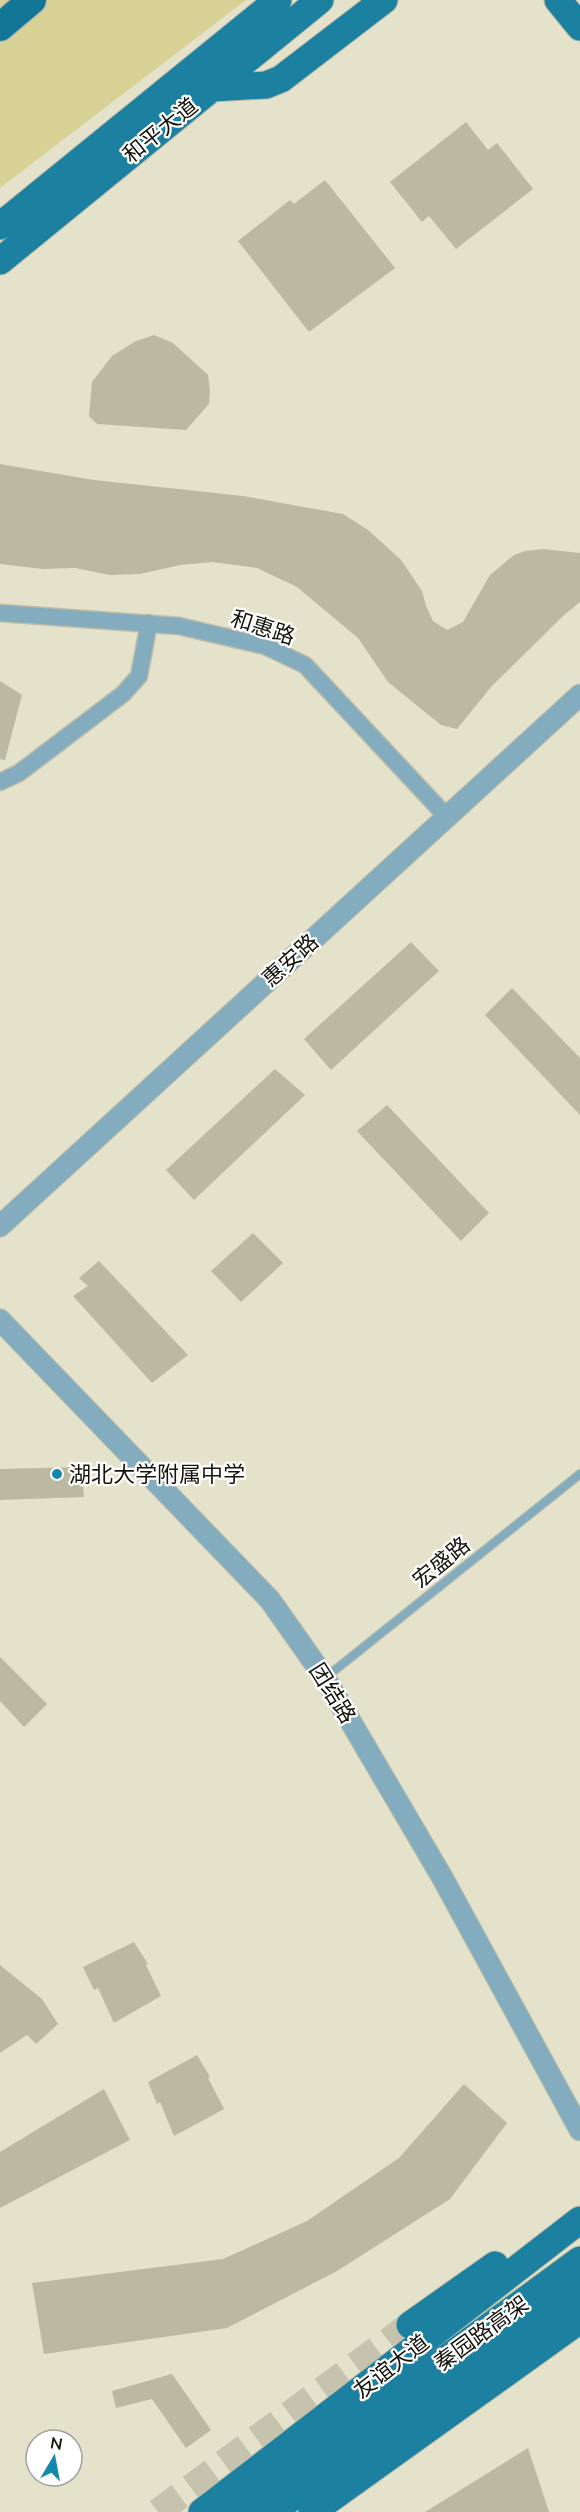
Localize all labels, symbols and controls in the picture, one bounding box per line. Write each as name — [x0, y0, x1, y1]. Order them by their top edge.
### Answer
street label: 和平大道 — [117, 91, 203, 169]
street label: 和惠路 — [227, 603, 299, 651]
street label: 惠安路 — [256, 928, 324, 992]
place label: 湖北大学附属中学 — [69, 1460, 245, 1488]
marker: 湖北大学附属中学 — [50, 1467, 64, 1481]
street label: 宏盛路 — [407, 1530, 475, 1594]
street label: 团结路 — [304, 1658, 362, 1728]
street label: 秦园路高架 — [428, 2289, 534, 2377]
street label: 友谊大道 — [348, 2328, 434, 2404]
north arrow — [24, 2428, 84, 2488]
text: N — [49, 2432, 64, 2454]

